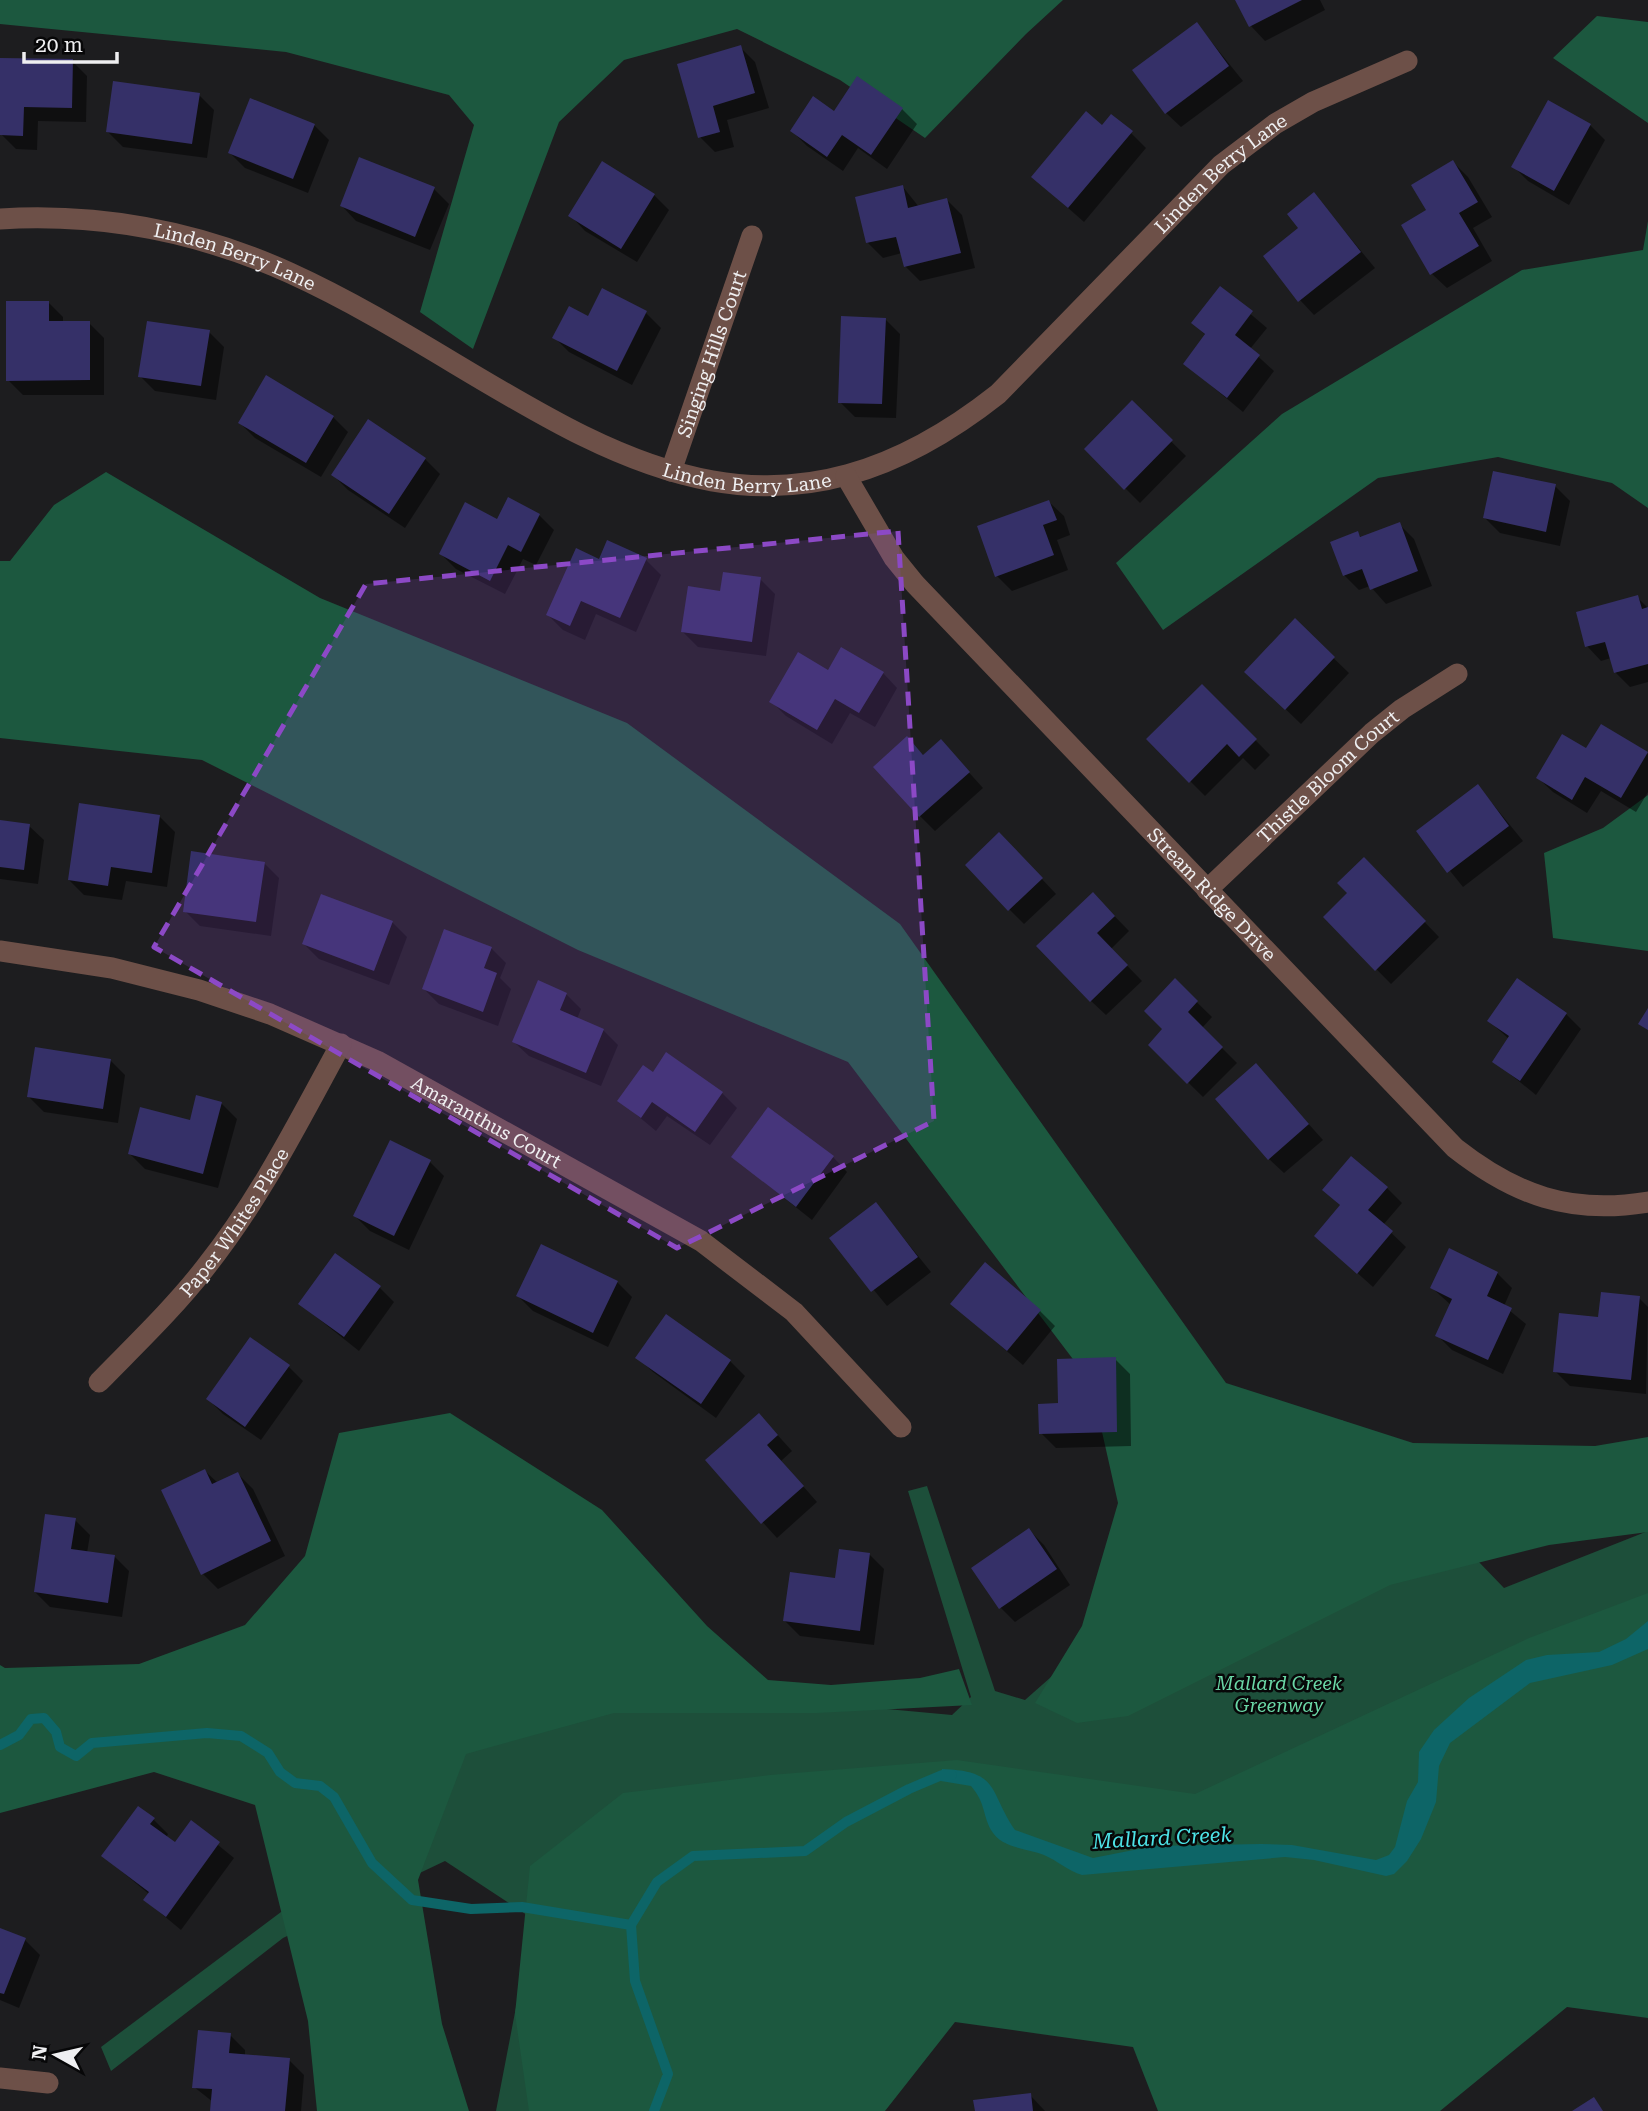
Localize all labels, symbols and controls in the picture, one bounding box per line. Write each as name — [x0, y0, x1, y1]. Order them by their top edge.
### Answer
scale bar — [24, 21, 117, 65]
text: 20 m — [35, 33, 83, 57]
street label: Linden Berry Lane — [1150, 109, 1291, 238]
street label: Linden Berry Lane — [152, 219, 319, 295]
street label: Singing Hills Court — [673, 268, 751, 440]
street label: Linden Berry Lane — [660, 458, 833, 498]
street label: Thistle Bloom Court — [1253, 705, 1403, 848]
street label: Stream Ridge Drive — [1143, 823, 1281, 966]
street label: Amaranthus Court — [407, 1071, 565, 1173]
street label: Paper Whites Place — [175, 1144, 294, 1302]
park label: Mallard Creek Greenway — [1215, 1672, 1343, 1717]
water label: Mallard Creek — [1091, 1822, 1233, 1854]
north arrow — [21, 2020, 91, 2090]
text: N — [27, 2043, 52, 2062]

